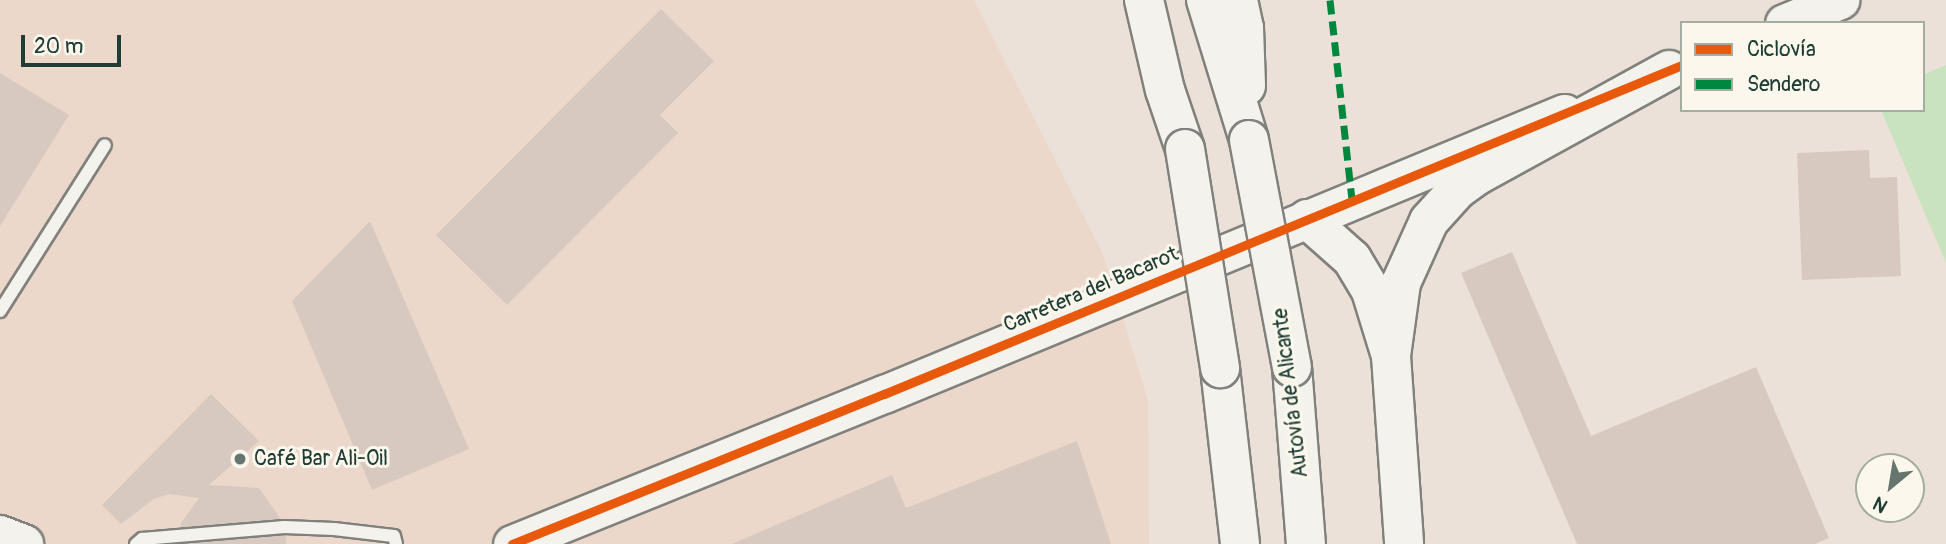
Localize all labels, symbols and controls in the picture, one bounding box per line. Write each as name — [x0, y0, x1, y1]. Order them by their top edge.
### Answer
scale bar — [24, 21, 124, 65]
legend — [1680, 21, 1925, 112]
text: 20 m — [34, 33, 83, 60]
text: Ciclovía — [1747, 36, 1816, 63]
text: Sendero — [1747, 71, 1820, 98]
street label: Carretera del Bacarot — [1000, 242, 1182, 338]
street label: Autovía de Alicante — [1268, 307, 1314, 479]
place label: Café Bar Ali-Oil — [254, 446, 388, 472]
marker: Café Bar Ali-Oil — [232, 451, 248, 467]
north arrow — [1855, 453, 1925, 523]
text: N — [1869, 491, 1892, 518]

